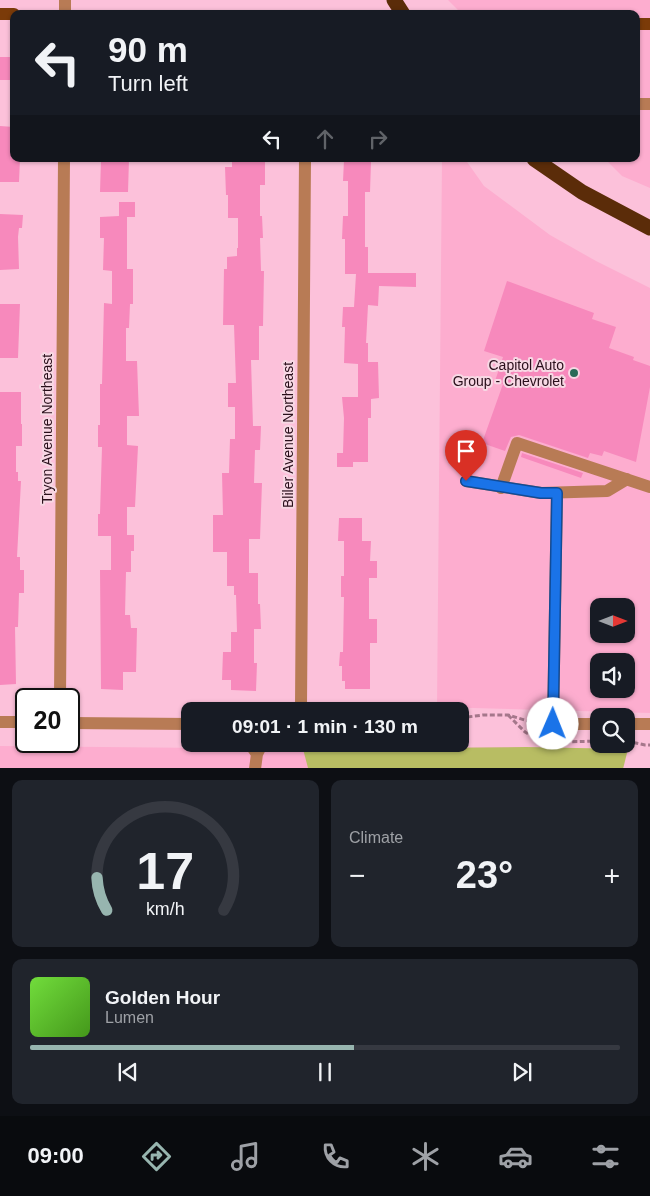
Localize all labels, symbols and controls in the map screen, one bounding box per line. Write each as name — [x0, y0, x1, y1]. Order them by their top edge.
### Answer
icon: left — [25, 30, 90, 95]
text: 90 m — [108, 30, 188, 69]
text: Turn left — [108, 71, 188, 96]
icon: left — [258, 125, 286, 153]
icon: ahead — [311, 125, 339, 153]
icon: right — [364, 125, 392, 153]
street label: Tryon Avenue Northeast — [39, 354, 55, 504]
place label: Capitol Auto Group - Chevrolet — [453, 357, 564, 389]
street label: Bliler Avenue Northeast — [280, 362, 296, 508]
marker: Capitol Auto Group - Chevrolet — [568, 367, 580, 379]
pin — [445, 430, 487, 481]
icon: arrive — [452, 437, 480, 465]
north arrow — [590, 598, 635, 642]
map controls — [590, 598, 635, 753]
button: sound — [590, 653, 635, 698]
speed limit sign: 20 — [15, 688, 80, 753]
position arrow — [526, 697, 578, 749]
button: search — [590, 708, 635, 753]
text: 09:01 · 1 min · 130 m — [232, 716, 418, 737]
text: Climate — [349, 829, 403, 846]
text: 17 — [137, 842, 194, 900]
text: 23° — [456, 854, 513, 896]
text: − — [349, 860, 365, 891]
text: + — [604, 860, 620, 891]
text: km/h — [146, 899, 185, 919]
text: Golden Hour — [105, 987, 220, 1008]
text: Lumen — [105, 1009, 154, 1026]
icon: previous — [114, 1058, 142, 1086]
icon: pause — [311, 1058, 339, 1086]
icon: next — [508, 1058, 536, 1086]
icon: directions — [139, 1139, 174, 1174]
icon: music — [228, 1139, 263, 1174]
icon: phone — [318, 1139, 353, 1174]
icon: climate — [408, 1139, 443, 1174]
icon: car — [498, 1139, 533, 1174]
icon: filters — [588, 1139, 623, 1174]
text: 09:00 — [27, 1143, 84, 1168]

